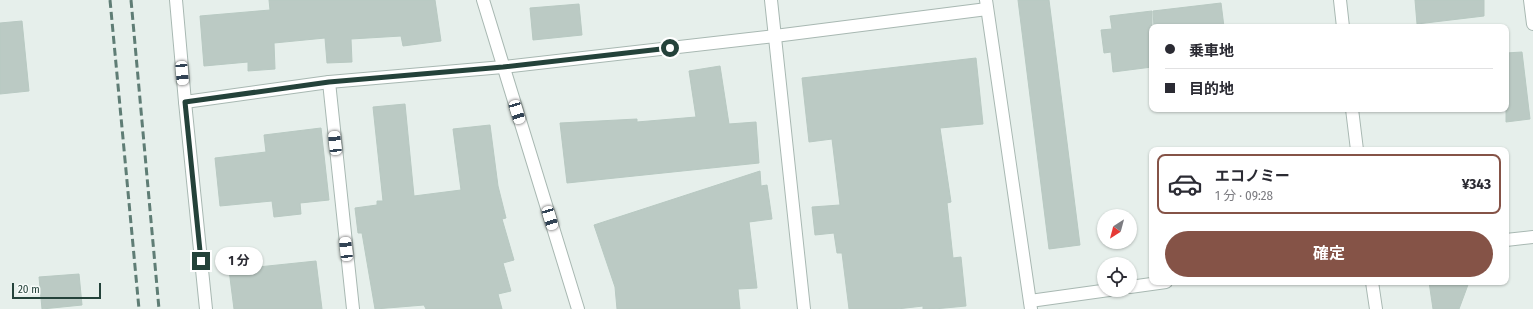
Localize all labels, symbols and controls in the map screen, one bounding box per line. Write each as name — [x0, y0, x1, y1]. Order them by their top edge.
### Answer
route start — [661, 39, 679, 57]
text: 乗車地 — [1189, 42, 1234, 60]
car — [175, 61, 189, 85]
text: 目的地 — [1189, 80, 1234, 98]
car — [508, 99, 526, 125]
car — [328, 130, 342, 156]
icon: car — [1167, 166, 1203, 202]
text: エコノミー — [1215, 167, 1290, 185]
text: ¥343 — [1462, 175, 1491, 193]
text: 1 分 · 09:28 — [1215, 188, 1273, 203]
car — [541, 205, 559, 231]
north arrow — [1097, 209, 1137, 249]
map controls — [1097, 209, 1137, 297]
button: 確定 — [1165, 231, 1493, 277]
car — [339, 236, 353, 262]
callout: 1 分 — [215, 247, 263, 275]
route end — [192, 252, 210, 270]
text: 1 分 — [228, 253, 250, 268]
button: locate — [1097, 257, 1137, 297]
scale bar — [12, 281, 101, 300]
text: 20 m — [18, 283, 40, 296]

